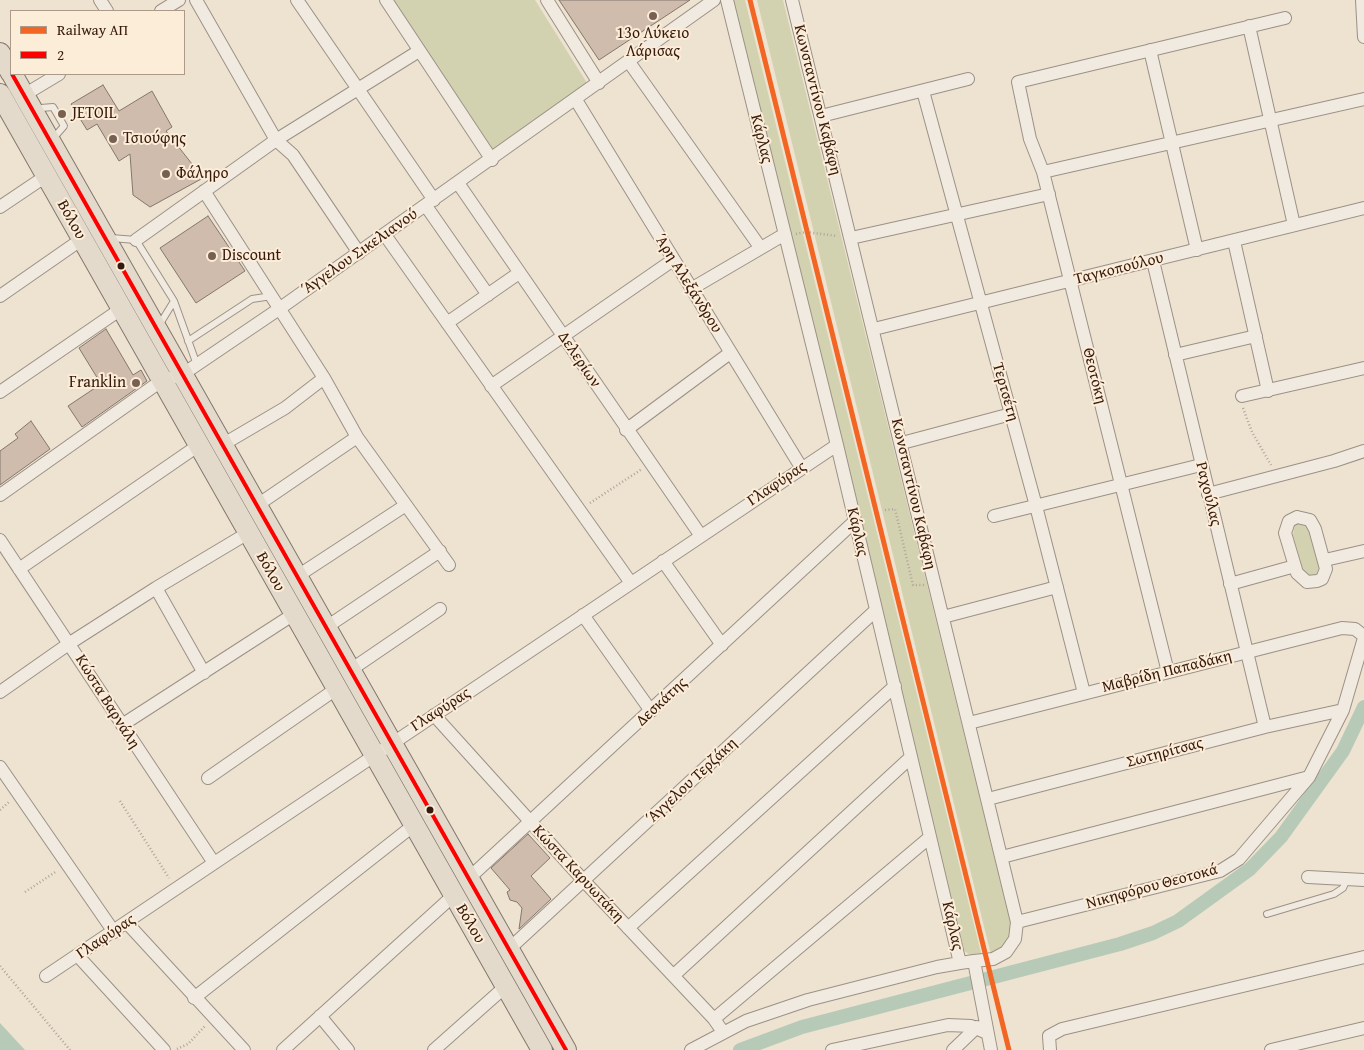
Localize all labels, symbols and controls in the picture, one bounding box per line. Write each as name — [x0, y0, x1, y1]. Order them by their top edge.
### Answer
legend — [10, 10, 185, 75]
marker: 13ο Λύκειο Λάρισας — [647, 10, 659, 22]
text: Railway ΑΠ — [57, 19, 128, 40]
street label: Κωνσταντίνου Καβάφη — [789, 23, 845, 177]
place label: 13ο Λύκειο Λάρισας — [617, 24, 689, 62]
text: 2 — [57, 44, 64, 65]
place label: JETOIL — [72, 104, 117, 124]
marker: JETOIL — [56, 108, 68, 120]
street label: Κάρλας — [746, 113, 776, 165]
place label: Τσιούφης — [123, 129, 186, 149]
marker: Τσιούφης — [107, 133, 119, 145]
place label: Φάληρο — [176, 164, 229, 184]
marker: Φάληρο — [160, 168, 172, 180]
street label: Βόλου — [52, 197, 90, 243]
street label: Άγγελου Σικελιανού — [298, 205, 422, 299]
street label: Άρη Αλεξάνδρου — [650, 231, 726, 337]
place label: Discount — [222, 246, 281, 266]
street label: Ταγκοπούλου — [1072, 249, 1166, 289]
marker: Discount — [206, 250, 218, 262]
unlabelled marker — [116, 261, 126, 271]
street label: Δελερίων — [553, 328, 605, 392]
street label: Θεοτόκη — [1078, 346, 1110, 406]
street label: Τερτσέτη — [987, 360, 1023, 424]
place label: Franklin — [69, 373, 126, 393]
marker: Franklin — [130, 377, 142, 389]
street label: Κωνσταντίνου Καβάφη — [886, 417, 940, 571]
street label: Γλαφύρας — [744, 457, 810, 511]
street label: Ραχούλας — [1191, 460, 1225, 528]
street label: Κάρλας — [842, 506, 872, 558]
street label: Βόλου — [251, 549, 289, 595]
street label: Μαβρίδη Παπαδάκη — [1100, 647, 1234, 697]
street label: Κώστα Βαρνάλη — [70, 651, 144, 753]
street label: Δεσκάτης — [632, 673, 692, 731]
street label: Γλαφύρας — [408, 684, 474, 736]
street label: Άγγελου Τερζάκη — [643, 734, 741, 828]
street label: Σωτηρίτσας — [1125, 734, 1205, 772]
unlabelled marker — [425, 805, 435, 815]
street label: Κώστα Καρυωτάκη — [528, 821, 628, 927]
street label: Νικηφόρου Θεοτοκά — [1084, 860, 1220, 914]
street label: Κάρλας — [937, 900, 967, 952]
street label: Βόλου — [451, 901, 489, 947]
street label: Γλαφύρας — [73, 910, 139, 964]

